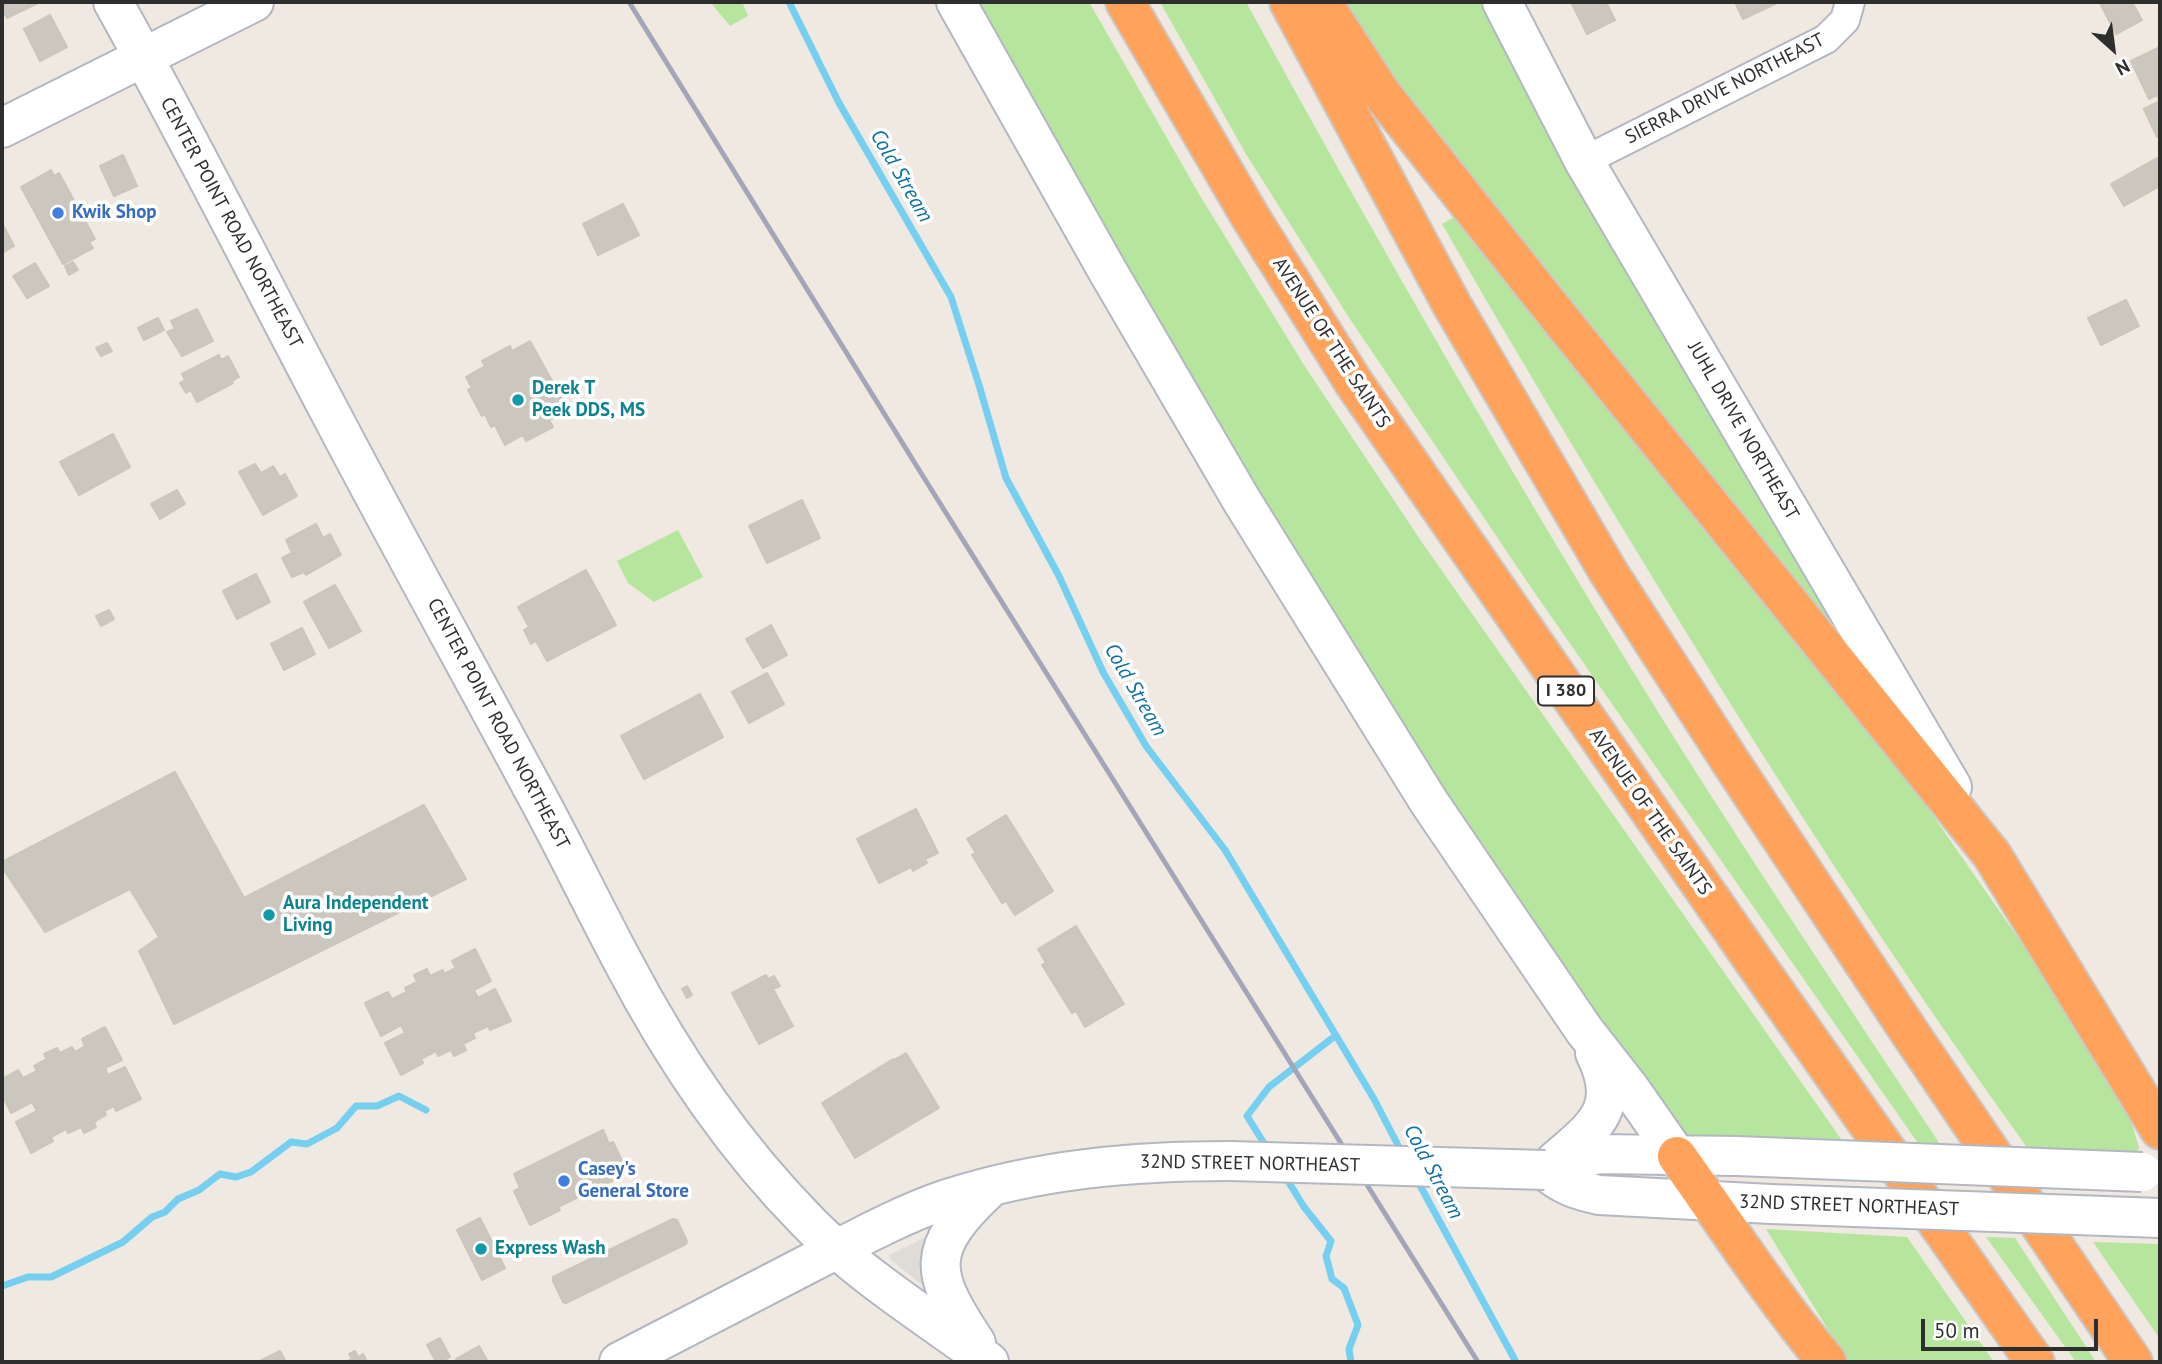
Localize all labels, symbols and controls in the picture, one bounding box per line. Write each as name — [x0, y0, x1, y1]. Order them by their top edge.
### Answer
north arrow — [2078, 14, 2148, 84]
street label: SIERRA DRIVE NORTHEAST — [1622, 29, 1828, 149]
text: N — [2112, 54, 2134, 81]
street label: CENTER POINT ROAD NORTHEAST — [155, 94, 307, 352]
water label: Cold Stream — [864, 125, 938, 227]
place label: Kwik Shop — [72, 202, 157, 224]
marker: Kwik Shop — [50, 205, 66, 221]
street label: AVENUE OF THE SAINTS — [1267, 254, 1395, 432]
street label: JUHL DRIVE NORTHEAST — [1683, 338, 1803, 524]
place label: Derek T Peek DDS, MS — [532, 378, 645, 422]
marker: Derek T Peek DDS, MS — [510, 392, 526, 408]
street label: CENTER POINT ROAD NORTHEAST — [422, 595, 574, 853]
water label: Cold Stream — [1098, 639, 1172, 741]
road number: I 380 — [1538, 676, 1594, 706]
street label: AVENUE OF THE SAINTS — [1584, 724, 1716, 900]
place label: Aura Independent Living — [283, 893, 428, 937]
marker: Aura Independent Living — [261, 907, 277, 923]
water label: Cold Stream — [1398, 1121, 1468, 1223]
street label: 32ND STREET NORTHEAST — [1140, 1151, 1360, 1177]
place label: Casey's General Store — [578, 1159, 689, 1203]
marker: Casey's General Store — [556, 1173, 572, 1189]
street label: 32ND STREET NORTHEAST — [1739, 1191, 1959, 1221]
place label: Express Wash — [495, 1238, 606, 1260]
marker: Express Wash — [473, 1241, 489, 1257]
scale bar — [1924, 1304, 2101, 1348]
text: 50 m — [1934, 1317, 1980, 1344]

